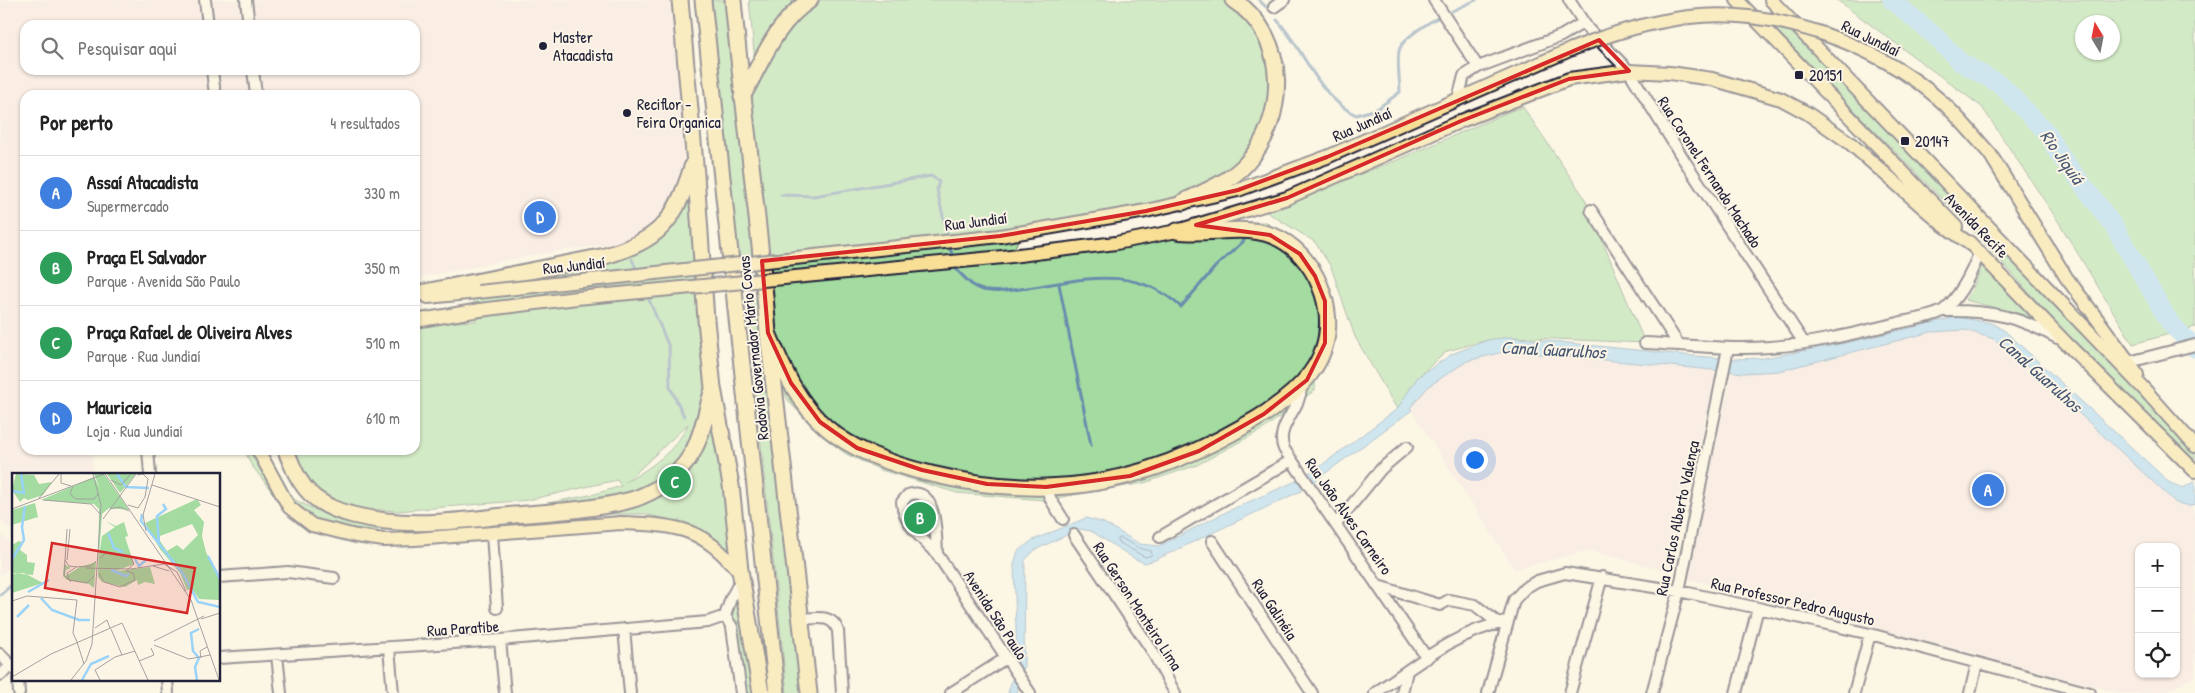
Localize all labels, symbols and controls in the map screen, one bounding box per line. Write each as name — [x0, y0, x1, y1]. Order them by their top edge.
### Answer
street label: Rua Jundiaí — [1838, 14, 1904, 62]
north arrow — [2075, 15, 2120, 60]
search box — [20, 20, 420, 75]
place label: Master Atacadista — [553, 26, 613, 66]
icon: search — [38, 34, 66, 62]
text: Pesquisar aqui — [78, 35, 177, 61]
marker: Master Atacadista — [537, 40, 549, 52]
place label: 20151 — [1809, 64, 1842, 86]
marker: 20151 — [1793, 69, 1805, 81]
street label: Rua Coronel Fernando Machado — [1653, 92, 1768, 252]
place label: Reciflor - Feira Organica — [636, 93, 721, 133]
street label: Rua Jundiaí — [1329, 101, 1395, 147]
marker: Reciflor - Feira Organica — [621, 107, 633, 119]
text: Por perto — [40, 108, 113, 137]
text: 4 resultados — [330, 112, 400, 134]
water label: Rio Jiquiá — [2035, 125, 2091, 190]
place label: 20147 — [1915, 130, 1949, 152]
marker: 20147 — [1899, 135, 1911, 147]
text: Assaí Atacadista — [87, 169, 198, 195]
text: A — [52, 182, 60, 204]
text: 330 m — [364, 182, 400, 204]
street label: Avenida Recife — [1940, 187, 2014, 263]
text: Supermercado — [87, 195, 169, 217]
pin: D — [524, 198, 556, 236]
street label: Rua Jundiaí — [943, 206, 1009, 236]
text: Praça El Salvador — [87, 244, 207, 270]
street label: Rua Jundiaí — [542, 251, 606, 279]
street label: Rodovia Governador Mário Covas — [732, 255, 774, 441]
text: B — [52, 257, 60, 279]
text: 350 m — [364, 257, 400, 279]
text: Parque · Avenida São Paulo — [87, 270, 240, 292]
text: Praça Rafael de Oliveira Alves — [87, 319, 292, 345]
water label: Canal Guarulhos — [1993, 329, 2089, 419]
text: C — [52, 332, 60, 354]
text: 510 m — [366, 332, 400, 354]
water label: Canal Guarulhos — [1500, 334, 1608, 365]
text: Parque · Rua Jundiaí — [87, 345, 201, 367]
text: Mauriceia — [87, 394, 152, 420]
text: D — [52, 407, 60, 429]
text: 610 m — [366, 407, 400, 429]
text: Loja · Rua Jundiaí — [87, 420, 183, 442]
street label: Rua Carlos Alberto Valença — [1650, 439, 1704, 597]
your location — [1462, 447, 1488, 473]
street label: Rua João Alves Carneiro — [1300, 453, 1398, 579]
pin: C — [659, 463, 691, 501]
pin: A — [1972, 471, 2004, 509]
inset map — [12, 473, 220, 680]
pin: B — [904, 499, 936, 537]
street label: Rua Gerson Monteiro Lima — [1088, 538, 1188, 674]
map controls — [2135, 543, 2180, 678]
button: + — [2135, 543, 2180, 588]
street label: Avenida São Paulo — [959, 566, 1033, 664]
street label: Rua Professor Pedro Augusto — [1709, 571, 1877, 631]
street label: Rua Galinéia — [1247, 574, 1303, 644]
button: − — [2135, 588, 2180, 633]
street label: Rua Paratibe — [426, 614, 500, 641]
button: locate — [2135, 633, 2180, 678]

